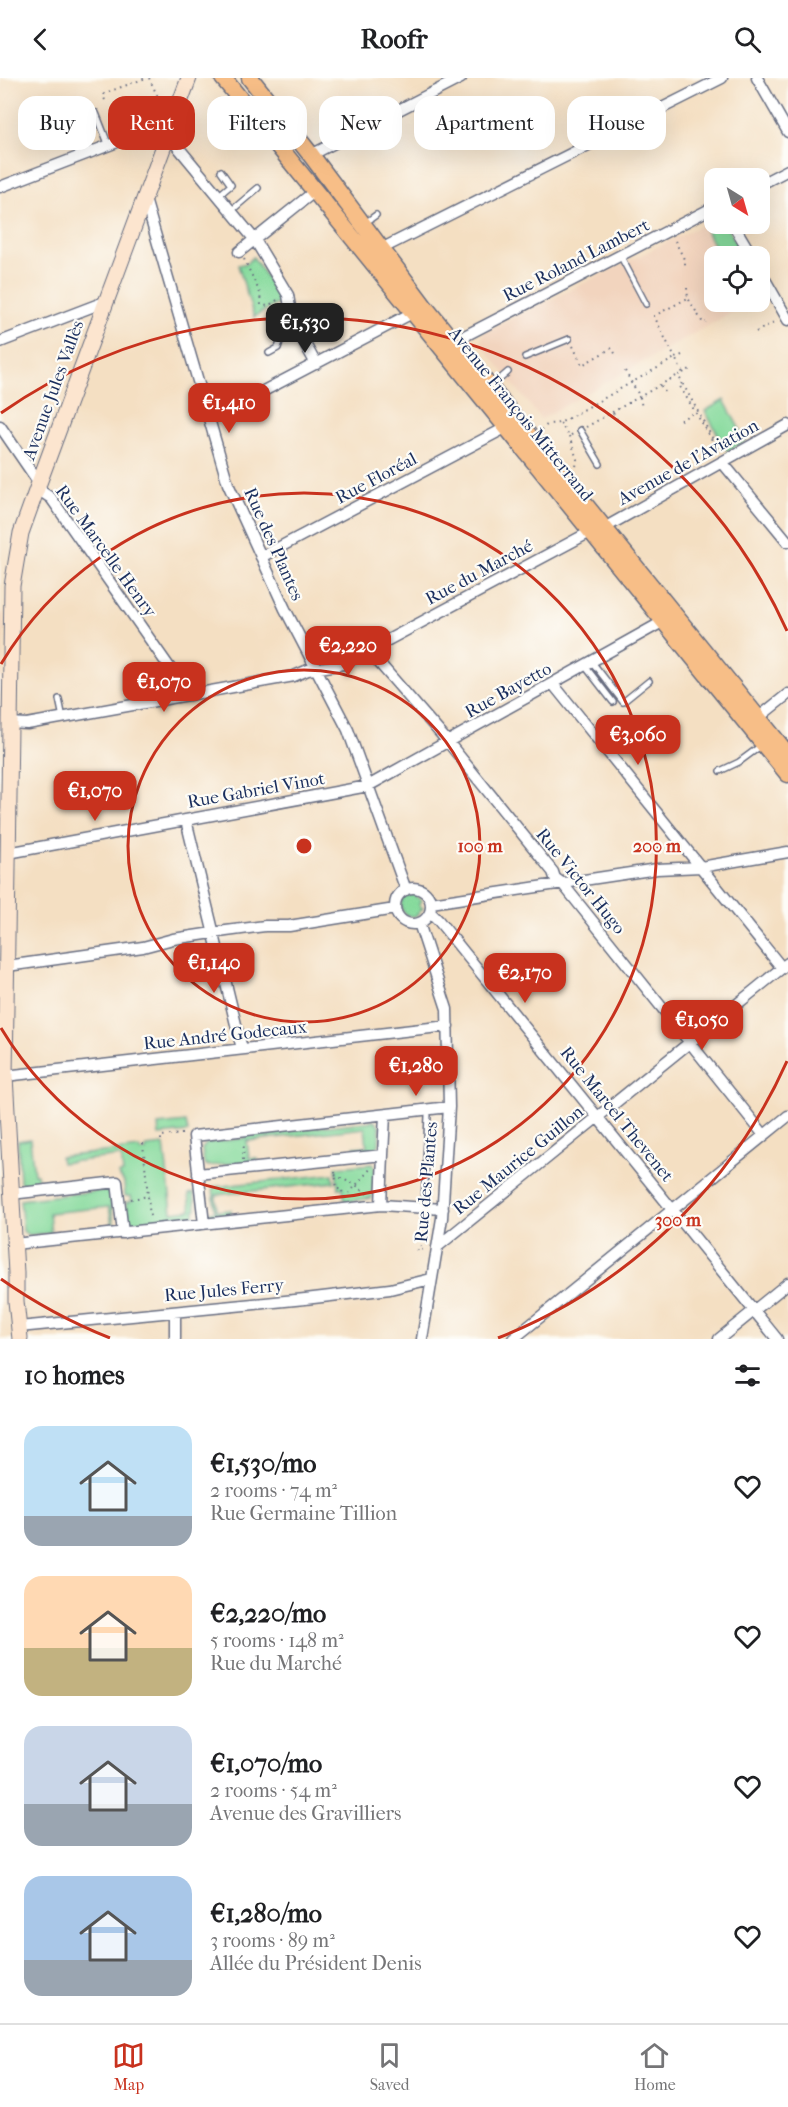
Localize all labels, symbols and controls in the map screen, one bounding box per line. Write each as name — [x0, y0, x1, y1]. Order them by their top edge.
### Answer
icon: back — [24, 23, 57, 56]
text: Roofr — [361, 23, 427, 55]
icon: search — [731, 23, 764, 56]
chip: Buy — [18, 96, 96, 150]
chip: Rent — [108, 96, 195, 150]
chip: Filters — [207, 96, 307, 150]
chip: New — [319, 96, 402, 150]
chip: Apartment — [414, 96, 555, 150]
chip: House — [567, 96, 666, 150]
north arrow — [704, 168, 770, 234]
map controls — [704, 168, 770, 312]
street label: Rue Roland Lambert — [500, 214, 653, 306]
button: locate — [704, 246, 770, 312]
pin: €1,530 — [256, 303, 354, 354]
text: €1,530 — [280, 311, 330, 334]
street label: Avenue Jules Vallès — [18, 317, 89, 464]
street label: Avenue François Mitterrand — [443, 322, 597, 506]
pin: €1,410 — [180, 383, 278, 434]
text: €1,410 — [202, 391, 256, 414]
street label: Avenue de l'Aviation — [613, 415, 763, 510]
street label: Rue Floréal — [332, 448, 420, 509]
street label: Rue Marcelle Henry — [51, 481, 161, 623]
street label: Rue des Plantes — [239, 485, 308, 604]
street label: Rue du Marché — [422, 535, 537, 610]
pin: €2,220 — [299, 626, 397, 677]
text: €2,220 — [319, 634, 377, 657]
street label: Rue Bayetto — [461, 658, 555, 723]
pin: €1,070 — [115, 662, 213, 713]
text: €1,070 — [137, 670, 191, 693]
pin: €3,060 — [589, 715, 687, 766]
text: €3,060 — [609, 723, 667, 746]
street label: Rue Gabriel Vinot — [186, 768, 327, 813]
pin: €1,070 — [46, 771, 144, 822]
text: €1,070 — [68, 779, 122, 802]
street label: Rue Victor Hugo — [531, 824, 630, 939]
centre of rings — [294, 836, 314, 856]
text: 100 m — [457, 836, 504, 857]
text: 200 m — [633, 836, 682, 857]
pin: €1,140 — [165, 943, 263, 994]
text: €1,140 — [187, 951, 241, 974]
pin: €2,170 — [476, 953, 574, 1004]
text: €2,170 — [498, 961, 552, 984]
pin: €1,050 — [653, 1000, 751, 1051]
text: €1,050 — [675, 1008, 729, 1031]
street label: Rue André Godecaux — [142, 1016, 308, 1055]
street label: Rue Marcel Thevenet — [556, 1042, 678, 1187]
pin: €1,280 — [367, 1046, 465, 1097]
text: €1,280 — [389, 1054, 443, 1077]
street label: Rue Maurice Guillon — [449, 1101, 588, 1219]
street label: Rue des Plantes — [411, 1120, 442, 1243]
text: 300 m — [655, 1210, 702, 1231]
street label: Rue Jules Ferry — [163, 1275, 286, 1306]
icon: filters — [731, 1359, 764, 1392]
text: 10 homes — [24, 1360, 125, 1391]
text: €1,530/mo — [210, 1448, 316, 1479]
icon: home — [72, 1450, 144, 1522]
icon: heart — [731, 1470, 764, 1503]
text: 2 rooms · 74 m² — [210, 1479, 337, 1502]
text: Rue Germaine Tillion — [210, 1502, 397, 1525]
text: €2,220/mo — [210, 1598, 326, 1629]
icon: home — [72, 1600, 144, 1672]
icon: heart — [731, 1620, 764, 1653]
text: 5 rooms · 148 m² — [210, 1629, 344, 1652]
text: Rue du Marché — [210, 1652, 342, 1675]
text: €1,070/mo — [210, 1748, 322, 1779]
icon: home — [72, 1750, 144, 1822]
icon: heart — [731, 1770, 764, 1803]
text: 2 rooms · 54 m² — [210, 1779, 337, 1802]
text: Avenue des Gravilliers — [210, 1802, 401, 1825]
text: €1,280/mo — [210, 1898, 322, 1929]
icon: home — [72, 1900, 144, 1972]
icon: heart — [731, 1920, 764, 1953]
text: 3 rooms · 89 m² — [210, 1929, 335, 1952]
text: Allée du Président Denis — [210, 1952, 422, 1975]
tab: Map — [112, 2039, 145, 2094]
tab: Saved — [370, 2039, 410, 2094]
tab: Home — [634, 2039, 676, 2094]

